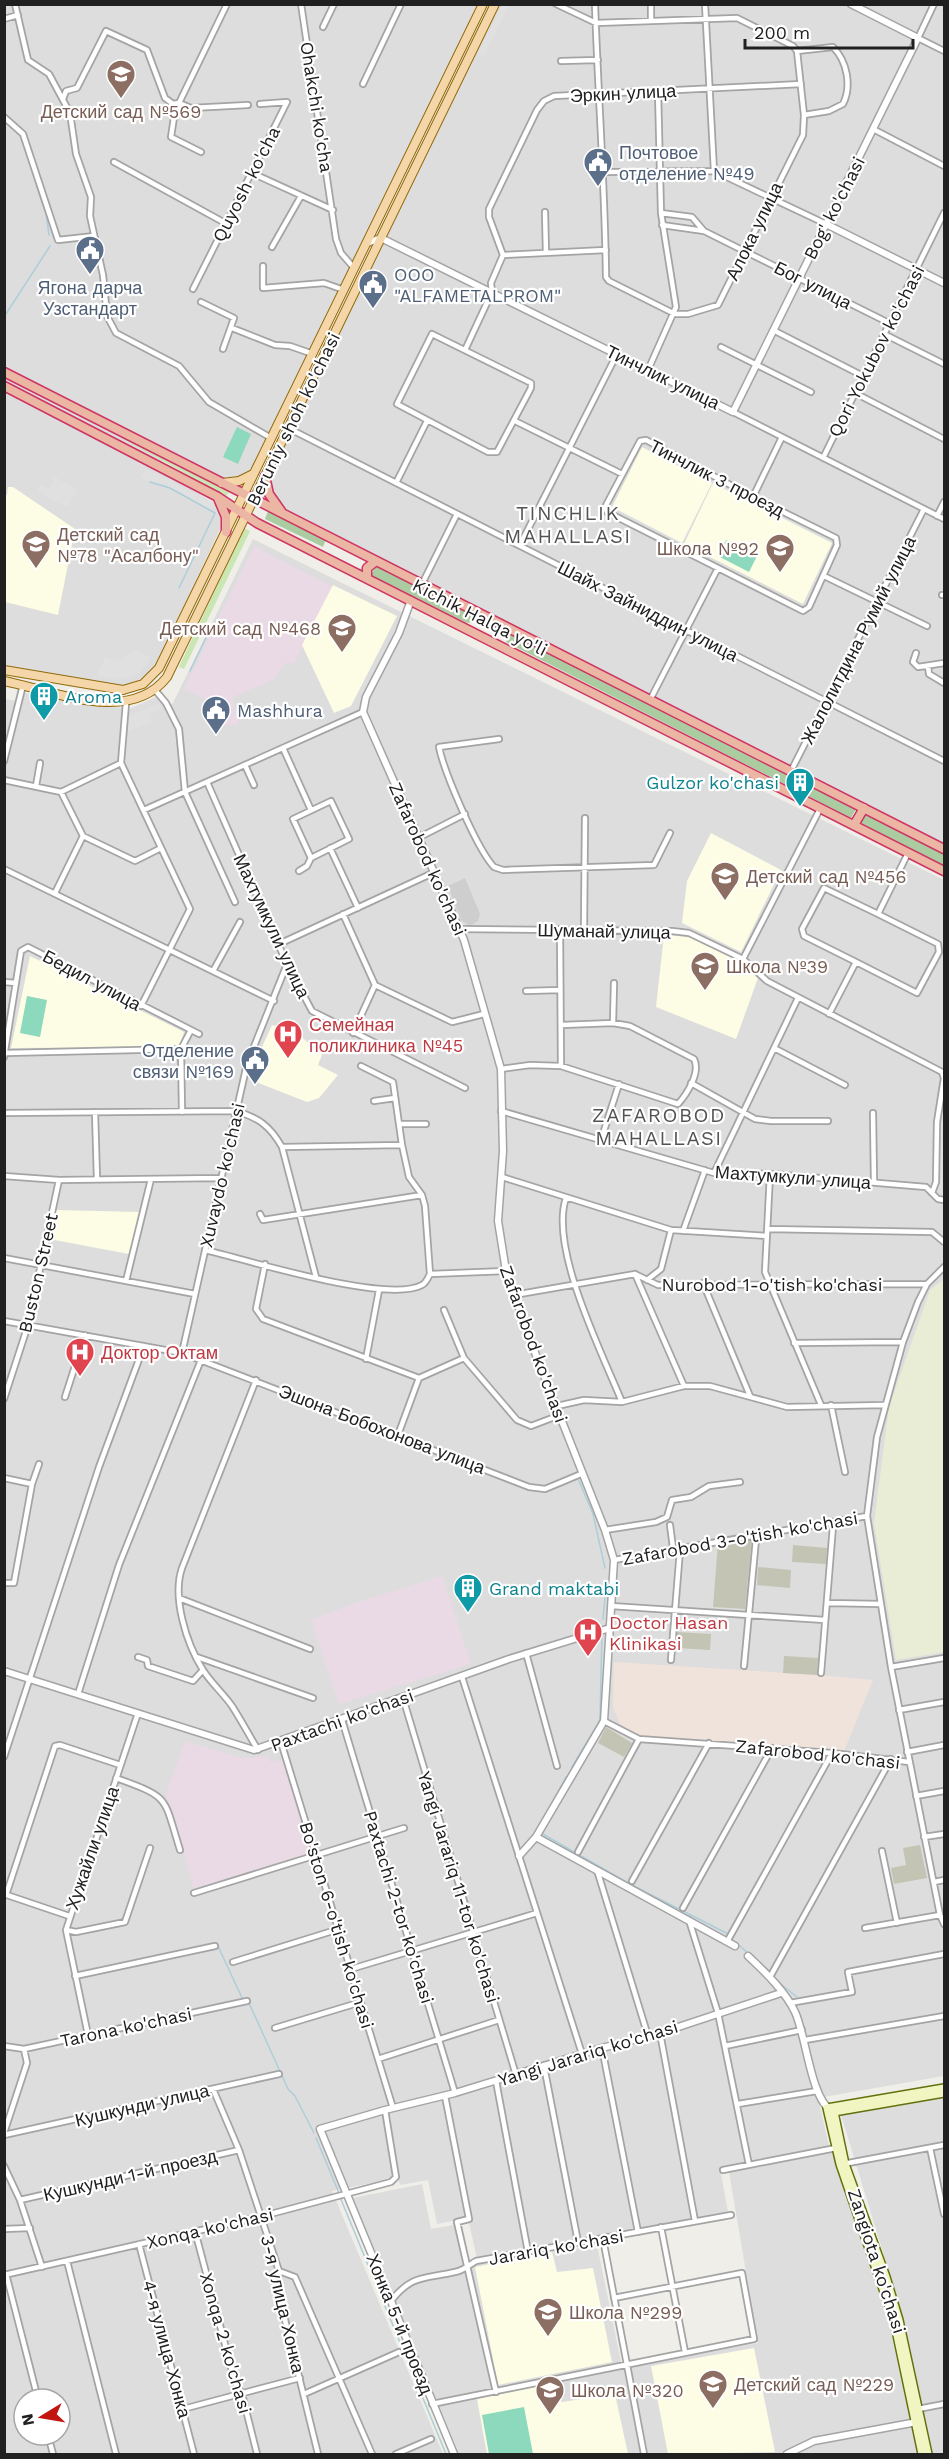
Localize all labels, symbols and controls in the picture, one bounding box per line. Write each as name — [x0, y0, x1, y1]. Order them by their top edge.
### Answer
scale bar — [745, 12, 913, 50]
text: 200 m — [754, 22, 810, 43]
street label: Ohakchi ko'cha — [296, 40, 338, 174]
school or university icon: Детский сад №569 — [105, 58, 137, 100]
street label: Эркин улица — [569, 80, 678, 106]
place label: Детский сад №569 — [41, 101, 201, 122]
street label: Quyosh ko'cha — [208, 123, 284, 245]
place label: Почтовое отделение №49 — [619, 142, 755, 184]
public building icon: Почтовое отделение №49 — [582, 146, 614, 188]
street label: Bog' ko'chasi — [799, 153, 869, 263]
street label: Алока улица — [721, 178, 787, 284]
public building icon: Ягона дарча Узстандарт — [74, 234, 106, 276]
street label: Бог улица — [771, 257, 856, 314]
street label: Qori Yokubov ko'chasi — [824, 262, 928, 440]
place label: OOO "ALFAMETALPROM" — [394, 264, 561, 306]
public building icon: OOO "ALFAMETALPROM" — [357, 268, 389, 310]
place label: Ягона дарча Узстандарт — [38, 277, 143, 319]
street label: Beruniy shoh ko'chasi — [242, 329, 344, 509]
street label: Тинчлик улица — [603, 340, 724, 414]
street label: Тинчлик 3 проезд — [646, 435, 788, 521]
district label: TINCHLIK MAHALLASI — [504, 501, 632, 548]
place label: Детский сад №78 "Асалбону" — [57, 524, 199, 566]
school or university icon: Детский сад №78 "Асалбону" — [20, 528, 52, 570]
street label: Жалолитдина Румий улица — [796, 531, 920, 748]
school or university icon: Школа №92 — [764, 532, 796, 574]
place label: Школа №92 — [657, 538, 759, 559]
street label: Шайх Зайниддин улица — [554, 556, 742, 666]
street label: Kichik Halqa yo'li — [409, 574, 551, 660]
school or university icon: Детский сад №468 — [326, 612, 358, 654]
place label: Детский сад №468 — [160, 618, 321, 639]
building icon: Aroma — [28, 680, 60, 722]
place label: Aroma — [65, 686, 122, 707]
public building icon: Mashhura — [200, 694, 232, 736]
place label: Mashhura — [237, 700, 323, 721]
building icon: Gulzor ko'chasi — [784, 766, 816, 808]
place label: Gulzor ko'chasi — [646, 772, 779, 793]
street label: Zafarobod ko'chasi — [385, 779, 471, 939]
street label: Махтумкули улица — [229, 851, 315, 1002]
school or university icon: Детский сад №456 — [709, 860, 741, 902]
place label: Детский сад №456 — [746, 866, 907, 887]
street label: Шуманай улица — [537, 919, 672, 943]
street label: Бедил улица — [39, 945, 146, 1015]
school or university icon: Школа №39 — [689, 950, 721, 992]
place label: Школа №39 — [726, 956, 828, 977]
place label: Семейная поликлиника №45 — [309, 1014, 463, 1056]
hospital icon: Семейная поликлиника №45 — [272, 1018, 304, 1060]
place label: Отделение связи №169 — [133, 1040, 234, 1082]
public building icon: Отделение связи №169 — [239, 1044, 271, 1086]
street label: Xuvaydo ko'chasi — [195, 1101, 249, 1249]
district label: ZAFAROBOD MAHALLASI — [592, 1103, 726, 1150]
street label: Махтумкули улица — [714, 1161, 873, 1193]
street label: Buston Street — [14, 1211, 62, 1335]
street label: Zafarobod ko'chasi — [496, 1263, 572, 1425]
street label: Nurobod 1-o'tish ko'chasi — [661, 1274, 883, 1295]
hospital icon: Доктор Октам — [64, 1336, 96, 1378]
place label: Доктор Октам — [101, 1342, 218, 1363]
street label: Эшона Бобохонова улица — [276, 1380, 489, 1478]
street label: Zafarobod 3-o'tish ko'chasi — [621, 1507, 859, 1569]
building icon: Grand maktabi — [452, 1572, 484, 1614]
place label: Grand maktabi — [489, 1578, 619, 1599]
place label: Doctor Hasan Klinikasi — [609, 1612, 728, 1654]
hospital icon: Doctor Hasan Klinikasi — [572, 1616, 604, 1658]
street label: Paxtachi ko'chasi — [268, 1684, 416, 1756]
street label: Zafarobod ko'chasi — [735, 1735, 901, 1773]
street label: Yangi Jarariq 11-tor ko'chasi — [414, 1769, 504, 2005]
street label: Хужайли улица — [61, 1783, 123, 1912]
street label: Paxtachi 2-tor ko'chasi — [360, 1808, 438, 2006]
street label: Bo'ston 6-o'tish ko'chasi — [296, 1819, 378, 2031]
street label: Tarona ko'chasi — [58, 2003, 194, 2051]
street label: Yangi Jarariq ko'chasi — [496, 2016, 680, 2090]
street label: Кушкунди улица — [73, 2079, 212, 2131]
street label: Кушкунди 1-й проезд — [41, 2145, 219, 2205]
street label: Zangiota ko'chasi — [844, 2186, 910, 2336]
street label: Xonqa ko'chasi — [145, 2203, 275, 2253]
street label: Jarariq ko'chasi — [487, 2225, 625, 2269]
street label: 3-я улица Хонка — [257, 2233, 309, 2376]
street label: Хонка 5-й проезд — [362, 2251, 438, 2398]
street label: Xonqa 2 ko'chasi — [196, 2270, 256, 2416]
street label: 4-я улица Хонка — [139, 2278, 196, 2421]
school or university icon: Школа №299 — [532, 2296, 564, 2338]
place label: Школа №299 — [569, 2302, 682, 2323]
school or university icon: Детский сад №229 — [697, 2368, 729, 2410]
school or university icon: Школа №320 — [534, 2374, 566, 2416]
place label: Детский сад №229 — [734, 2374, 894, 2395]
place label: Школа №320 — [571, 2380, 684, 2401]
north arrow — [12, 2387, 72, 2447]
text: N — [17, 2412, 38, 2427]

